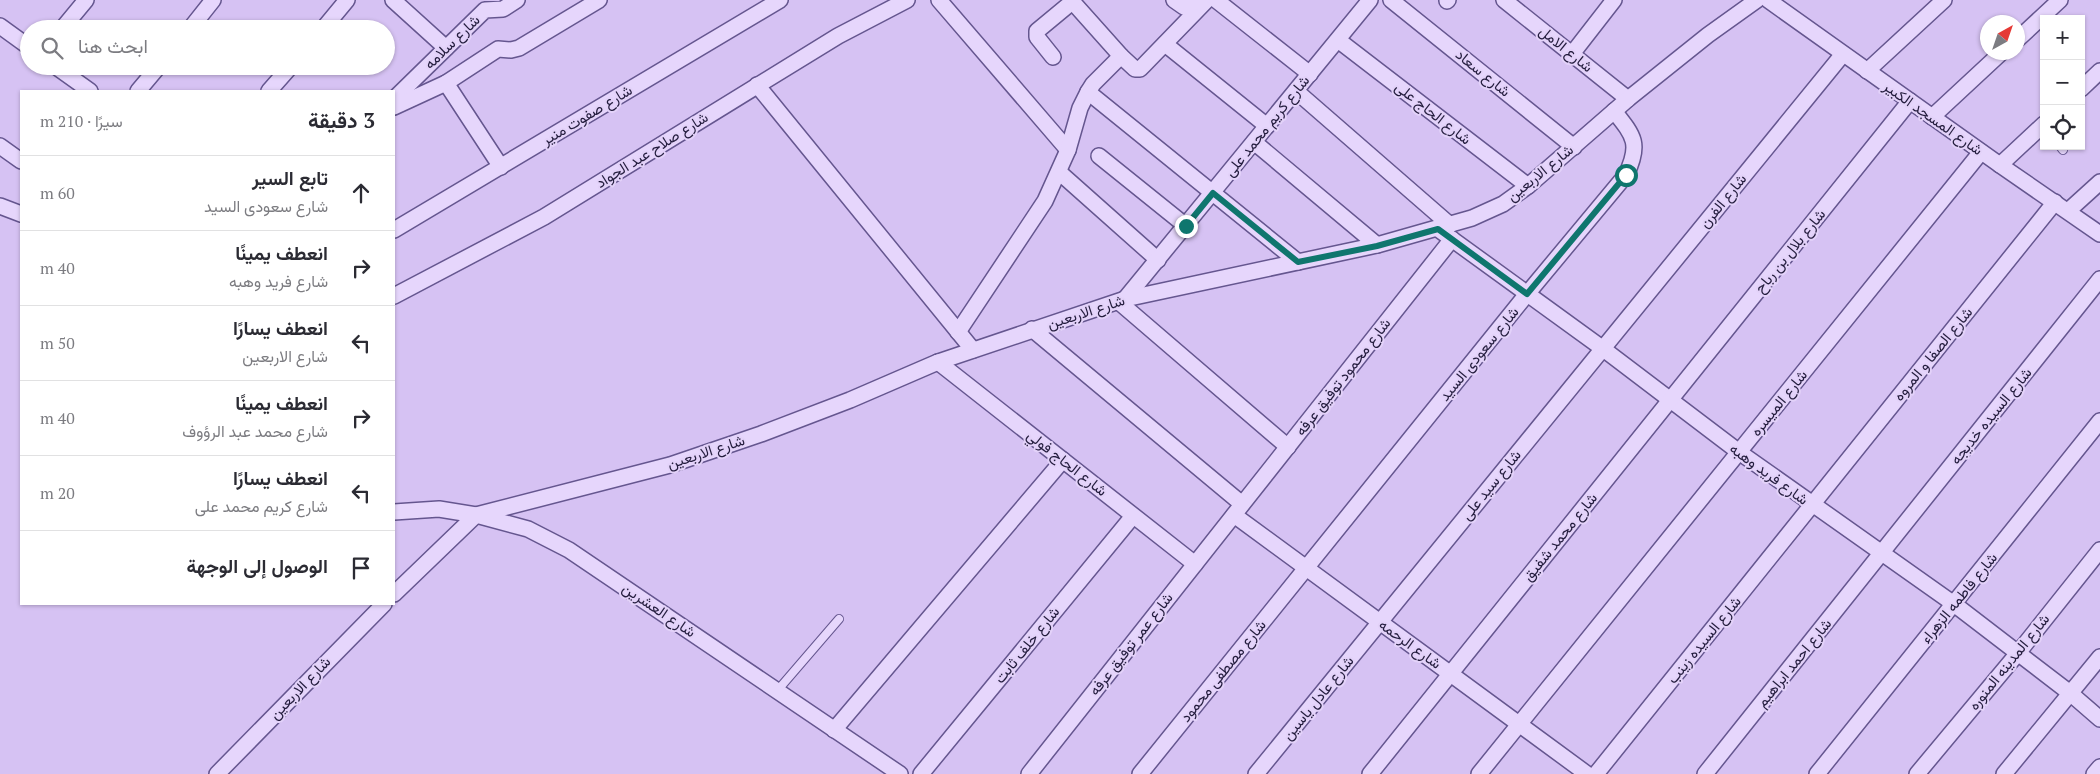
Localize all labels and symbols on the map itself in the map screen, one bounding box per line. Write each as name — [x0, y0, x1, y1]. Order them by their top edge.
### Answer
street label: شارع سلامه — [419, 10, 485, 74]
north arrow — [1980, 15, 2025, 60]
street label: شارع الامل — [1534, 20, 1598, 78]
street label: شارع سعاد — [1451, 44, 1515, 102]
street label: شارع كريم محمد على — [1219, 70, 1315, 181]
street label: شارع المسجد الكبير — [1878, 75, 1987, 161]
street label: شارع الحاج على — [1390, 76, 1476, 150]
street label: شارع صفوت منير — [537, 79, 637, 151]
street label: شارع صلاح عبد الجواد — [591, 106, 713, 194]
street label: شارع الاربعين — [1502, 139, 1578, 207]
route start — [1615, 164, 1638, 187]
street label: شارع الفرن — [1694, 169, 1752, 233]
street label: شارع بلال بن رباح — [1749, 204, 1831, 298]
route end — [1175, 215, 1198, 238]
street label: شارع الاربعين — [1044, 289, 1128, 335]
street label: شارع سعودى السيد — [1434, 302, 1524, 406]
street label: شارع الصفا و المروه — [1888, 302, 1978, 406]
street label: شارع محمود توفيق عرفه — [1290, 313, 1396, 441]
street label: شارع السيده خديجه — [1945, 363, 2037, 469]
street label: شارع الميسره — [1745, 365, 1813, 441]
street label: شارع الحاج فولي — [1021, 424, 1112, 503]
street label: شارع الاربعين — [664, 429, 748, 475]
street label: شارع فريد وهبه — [1725, 438, 1813, 510]
street label: شارع سيد على — [1456, 445, 1526, 525]
street label: شارع محمد شفيق — [1517, 488, 1603, 586]
street label: شارع فاطمه الزهراء — [1915, 548, 2003, 648]
street label: شارع العشرين — [618, 577, 700, 643]
street label: شارع عمر توفيق عرفه — [1084, 588, 1178, 700]
street label: شارع السيده زينب — [1662, 591, 1746, 689]
street label: شارع خلف ثابت — [989, 602, 1065, 688]
street label: شارع المدينه المنوره — [1963, 609, 2055, 715]
street label: شارع الرحمه — [1374, 614, 1446, 674]
street label: شارع احمد ابراهيم — [1751, 614, 1837, 712]
street label: شارع مصطفى محمود — [1175, 615, 1271, 727]
street label: شارع الاربعين — [264, 651, 336, 725]
street label: شارع عادل ياسين — [1277, 651, 1359, 745]

